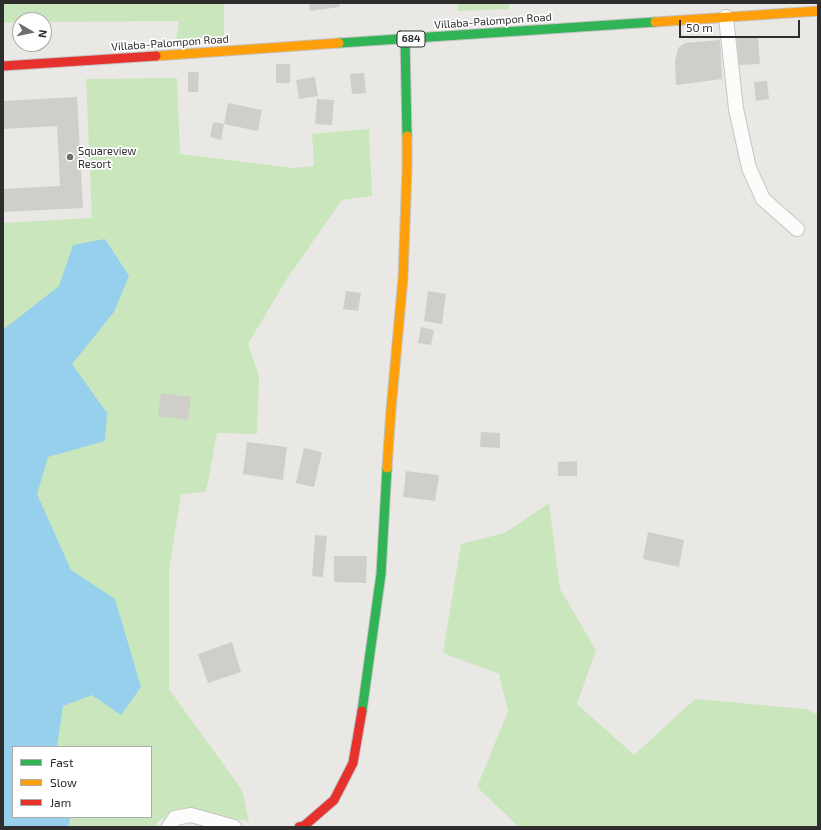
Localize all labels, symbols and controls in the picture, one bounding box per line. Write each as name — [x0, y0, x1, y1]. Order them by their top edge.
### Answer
street label: Villaba-Palompon Road — [434, 10, 552, 32]
north arrow — [12, 12, 52, 52]
scale bar — [681, 12, 802, 38]
text: 50 m — [686, 20, 713, 34]
text: N — [36, 29, 50, 39]
road number: 684 — [397, 31, 425, 47]
street label: Villaba-Palompon Road — [111, 32, 229, 54]
place label: Squareview Resort — [78, 144, 136, 170]
marker: Squareview Resort — [65, 152, 75, 162]
legend — [12, 746, 152, 818]
text: Fast — [50, 755, 73, 769]
text: Slow — [50, 775, 77, 789]
text: Jam — [50, 795, 71, 809]

